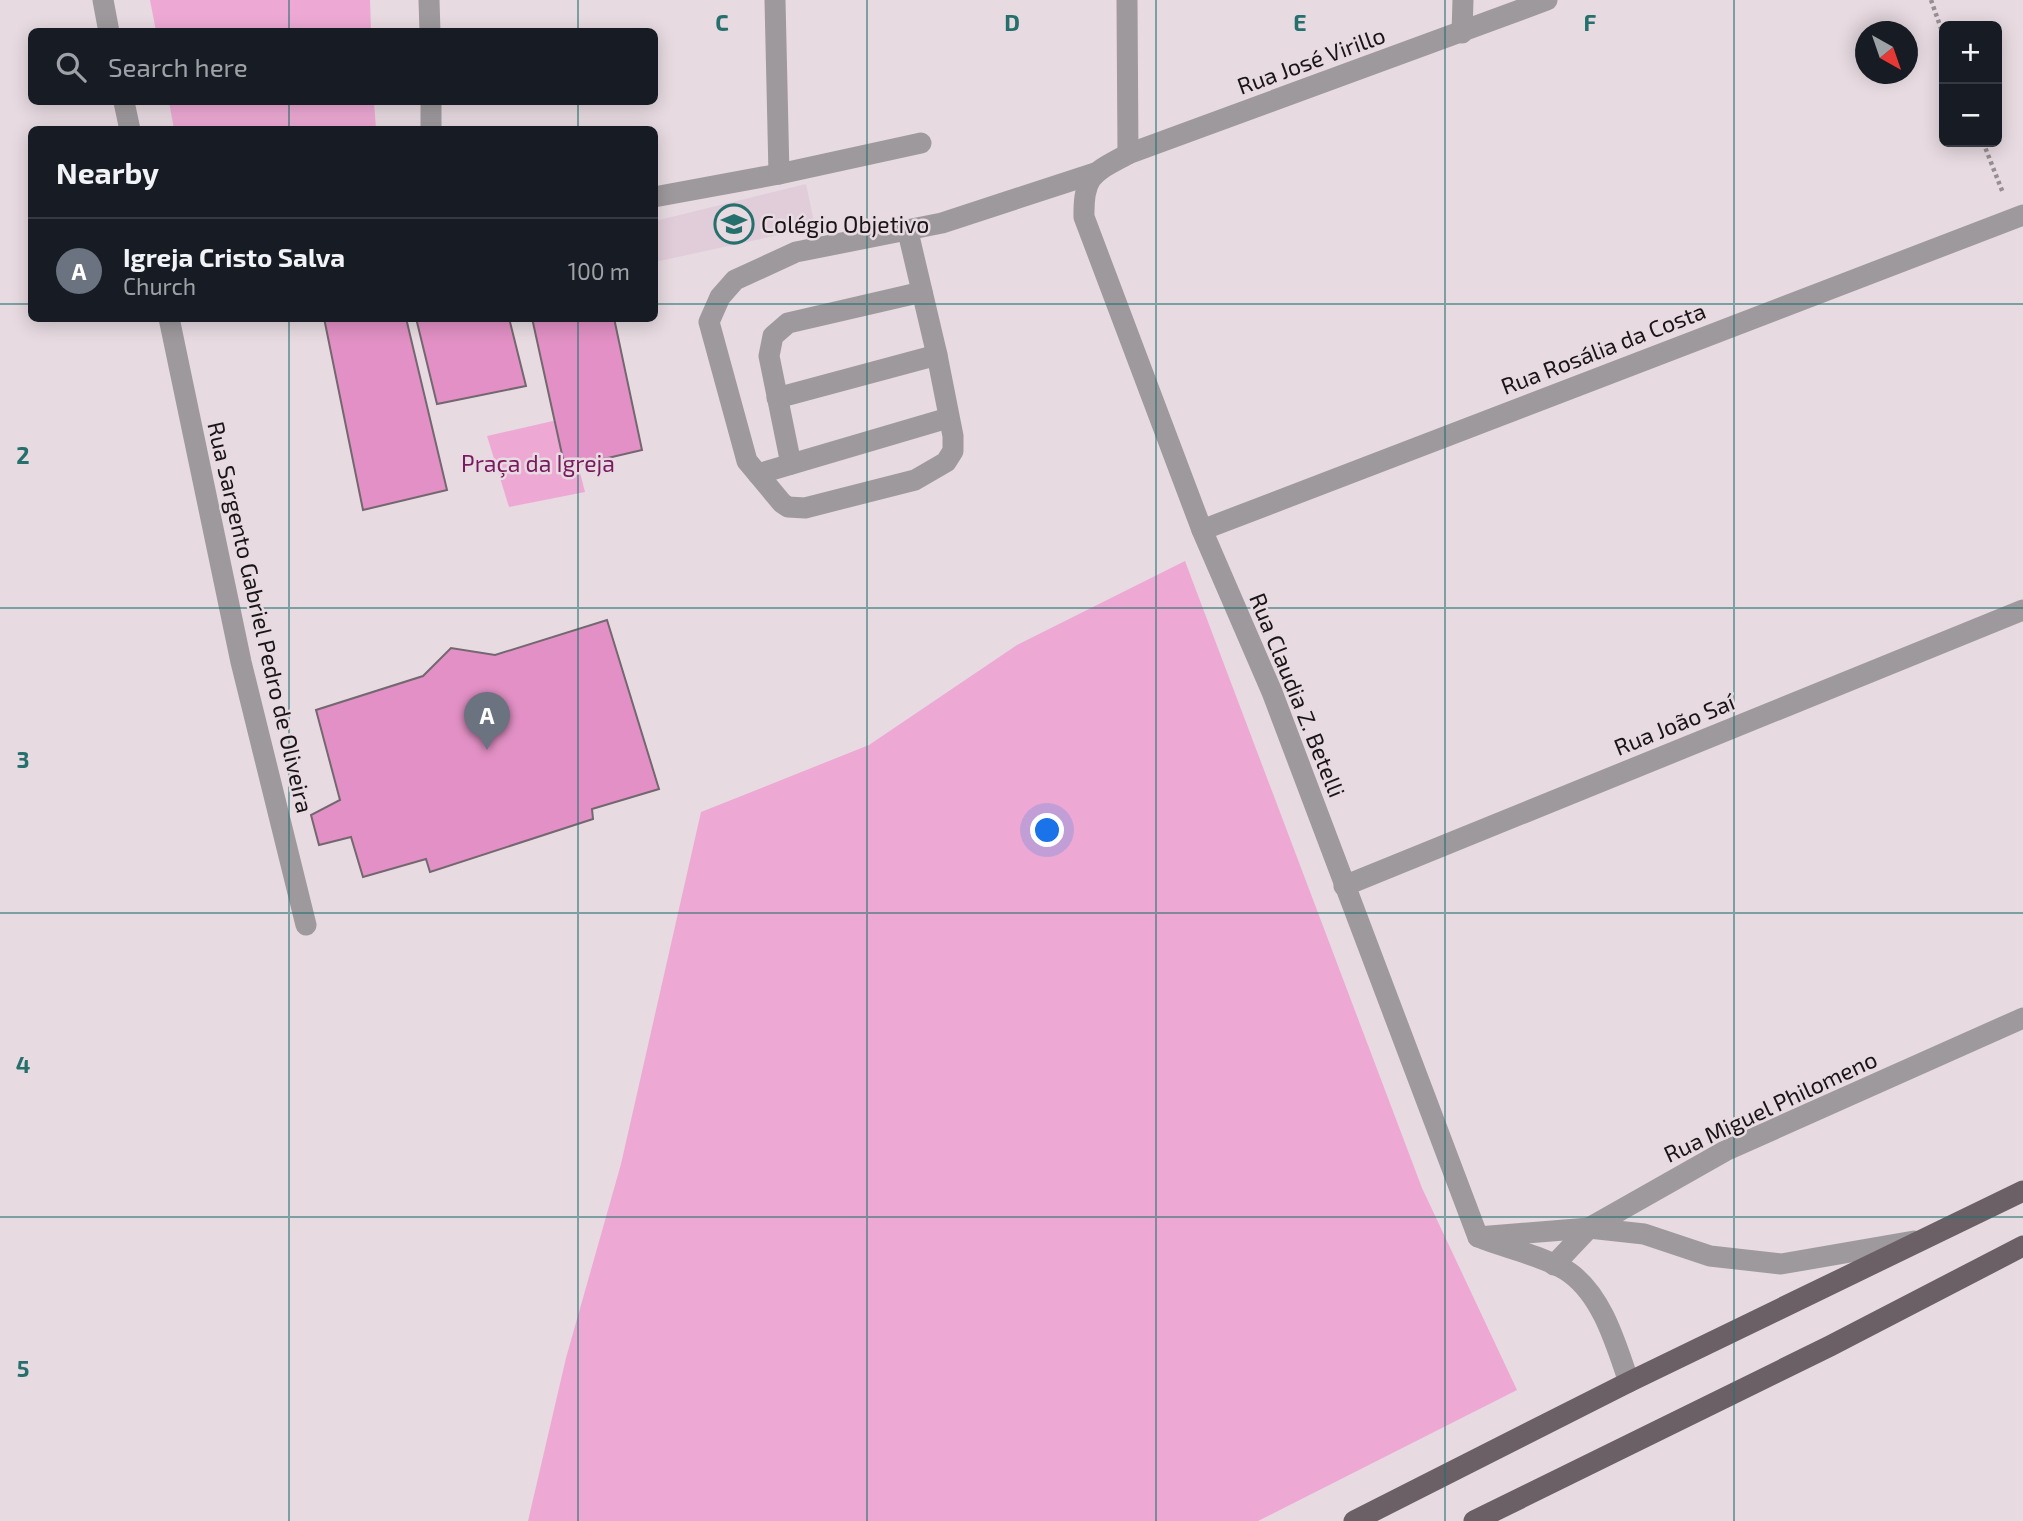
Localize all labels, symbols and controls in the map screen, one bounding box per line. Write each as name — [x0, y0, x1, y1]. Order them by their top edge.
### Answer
text: C — [715, 8, 729, 36]
text: D — [1004, 8, 1020, 36]
text: E — [1293, 8, 1307, 36]
text: F — [1584, 8, 1597, 36]
street label: Rua José Virillo — [1233, 20, 1389, 100]
north arrow — [1855, 21, 1918, 84]
map controls — [1939, 21, 2002, 147]
button: + — [1939, 21, 2002, 84]
search box — [28, 28, 658, 105]
icon: search — [52, 48, 90, 86]
text: Search here — [108, 51, 248, 82]
button: − — [1939, 84, 2002, 147]
text: Nearby — [56, 154, 159, 190]
school or university icon: Colégio Objetivo — [713, 203, 755, 245]
place label: Colégio Objetivo — [761, 210, 929, 238]
text: Igreja Cristo Salva — [123, 241, 345, 272]
text: A — [71, 257, 87, 285]
text: 100 m — [568, 257, 630, 285]
text: Church — [123, 272, 196, 300]
street label: Rua Rosália da Costa — [1497, 296, 1709, 400]
street label: Rua Sargento Gabriel Pedro de Oliveira — [202, 419, 320, 815]
text: 2 — [16, 441, 30, 469]
park label: Praça da Igreja — [461, 449, 615, 478]
street label: Rua Claudia Z. Betelli — [1244, 589, 1352, 801]
street label: Rua João Saí — [1610, 687, 1740, 761]
pin: A — [464, 692, 510, 750]
text: 3 — [16, 745, 30, 773]
your location — [1030, 813, 1064, 847]
street label: Rua Miguel Philomeno — [1659, 1044, 1881, 1168]
text: 4 — [16, 1050, 30, 1078]
text: 5 — [17, 1354, 29, 1382]

